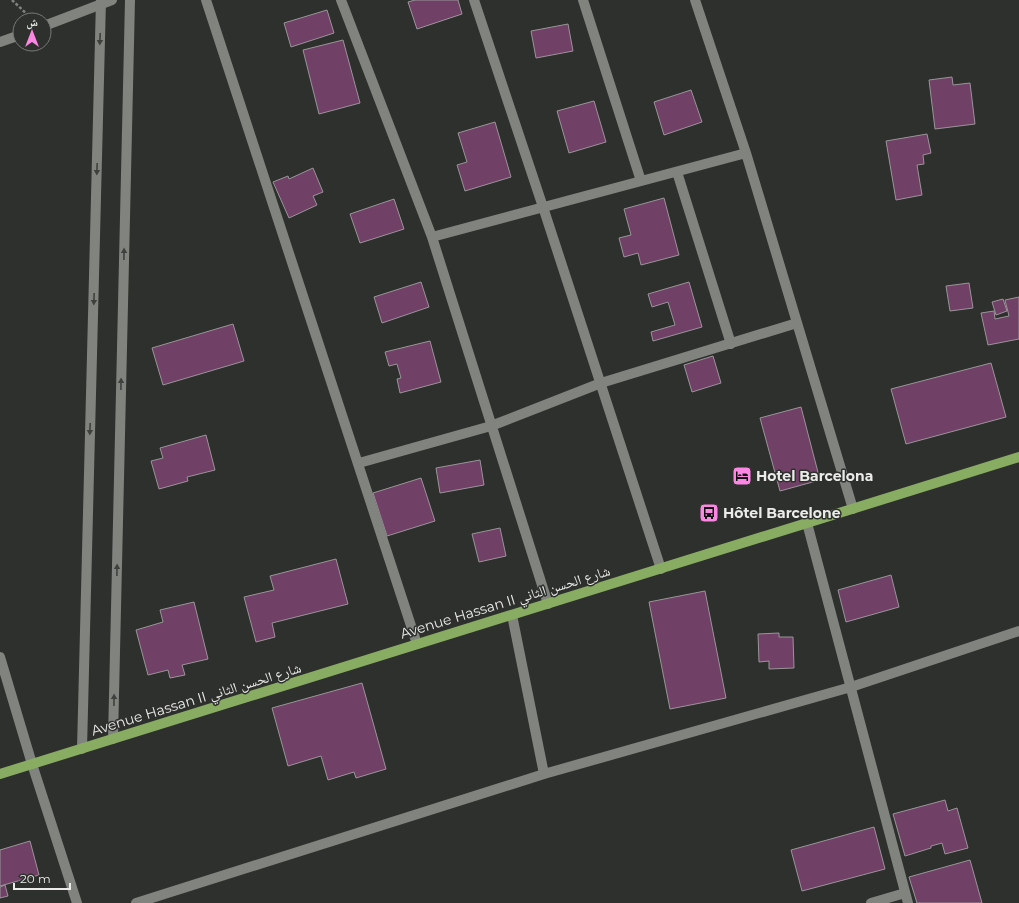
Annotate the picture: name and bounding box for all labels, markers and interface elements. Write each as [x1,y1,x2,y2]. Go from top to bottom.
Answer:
north arrow [12,12,52,52]
text: ش [26,15,38,30]
one-way arrow [97,33,104,45]
one-way arrow [94,163,100,176]
one-way arrow [121,247,127,260]
one-way arrow [90,293,97,305]
one-way arrow [118,377,124,390]
one-way arrow [87,423,93,436]
hotel icon: Hotel Barcelona [731,465,753,487]
place label: Hotel Barcelona [756,467,873,485]
bus stop icon: Hôtel Barcelone [698,502,720,524]
place label: Hôtel Barcelone [723,504,841,522]
street label: Avenue Hassan II شارع الحسن الثاني [398,561,613,645]
one-way arrow [114,563,120,576]
street label: Avenue Hassan II شارع الحسن الثاني [89,658,304,742]
one-way arrow [111,693,117,706]
scale bar [14,865,70,891]
text: 20 m [20,871,51,886]

